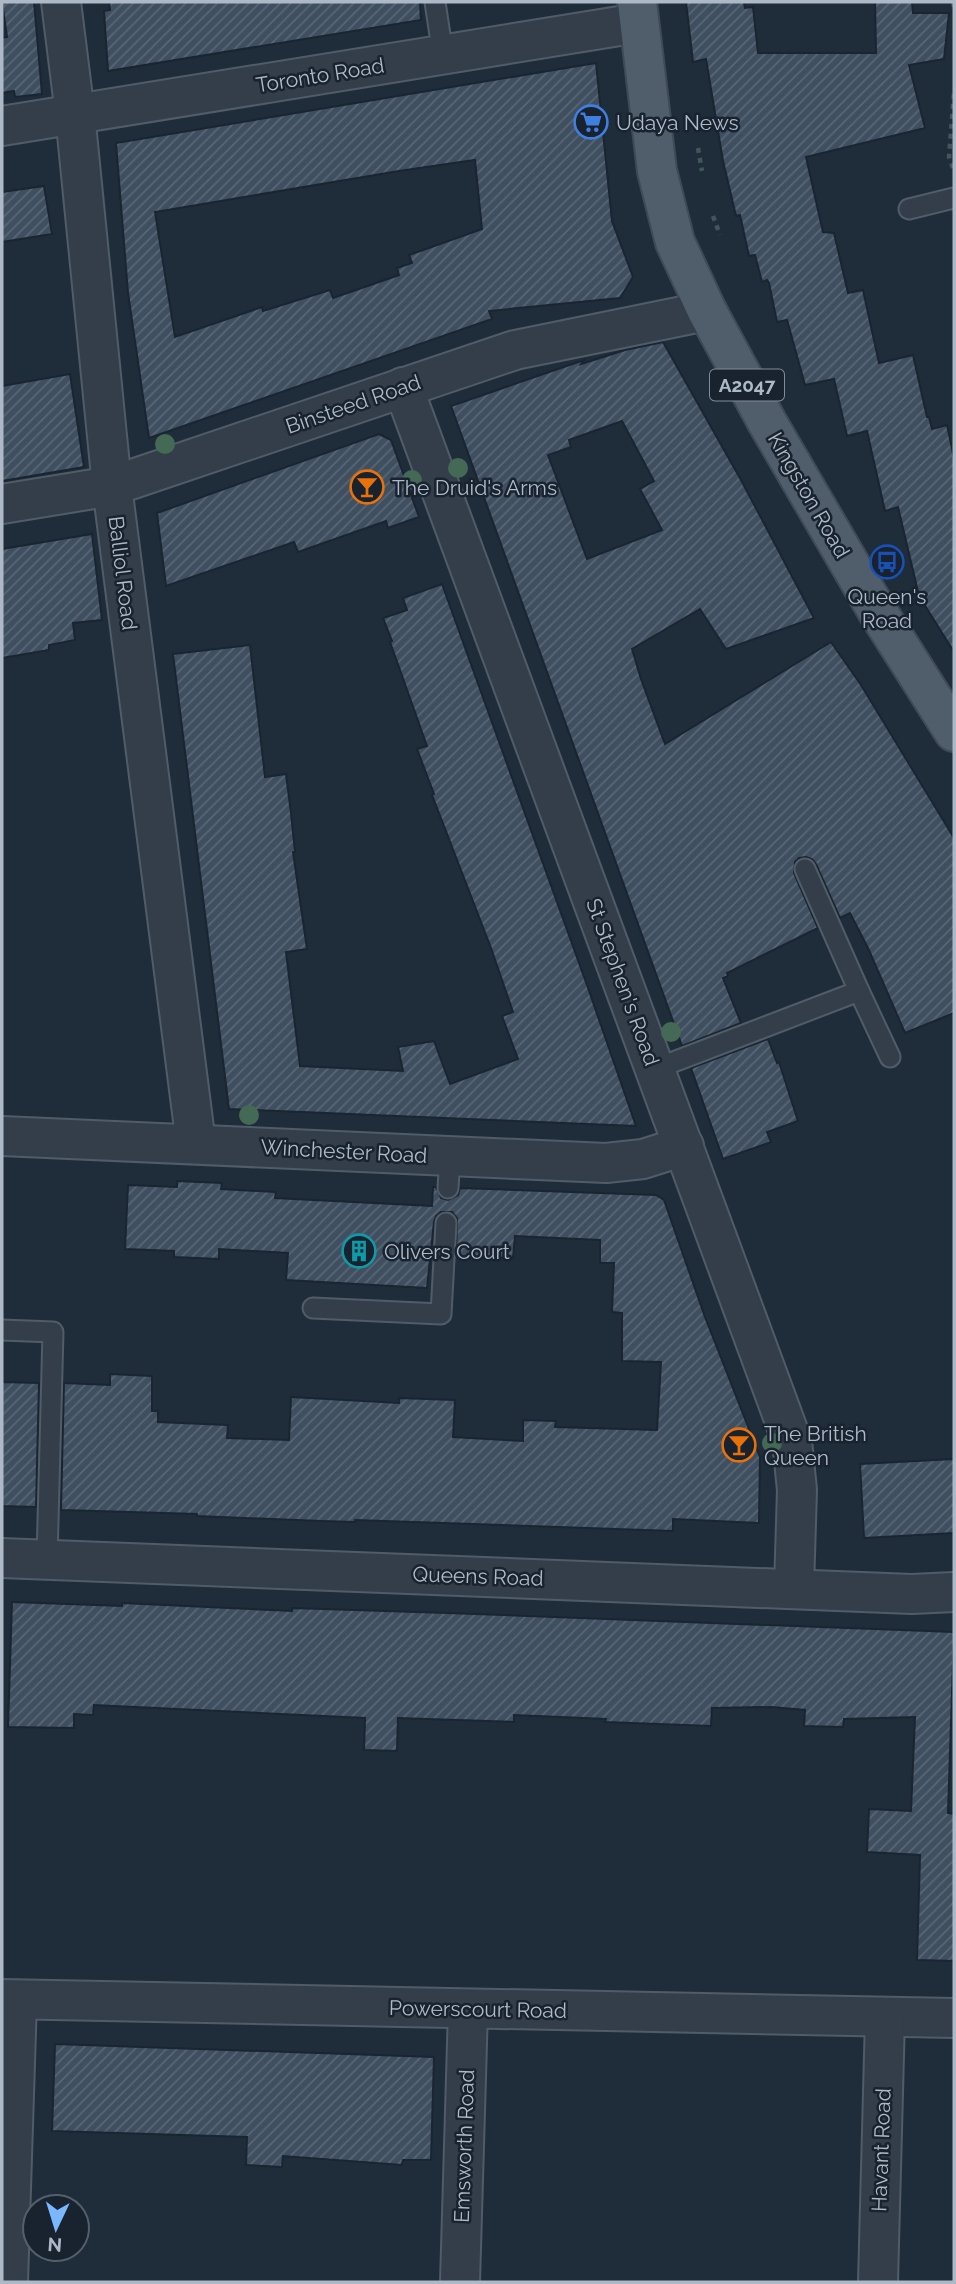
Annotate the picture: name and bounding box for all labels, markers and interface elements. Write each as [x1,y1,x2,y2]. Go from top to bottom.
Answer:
street label: Toronto Road [254,53,386,97]
supermarket icon: Udaya News [572,103,610,141]
place label: Udaya News [616,110,739,135]
street label: Binsteed Road [282,369,424,439]
road number: A2047 [710,370,784,400]
street label: Kingston Road [763,428,855,562]
bar icon: The Druid's Arms [348,468,386,506]
place label: The Druid's Arms [392,475,557,500]
street label: Balliol Road [104,515,142,631]
bus stop icon: Queen's Road [868,543,906,581]
place label: Queen's Road [848,584,927,633]
street label: St Stephen's Road [581,895,665,1069]
street label: Winchester Road [260,1134,428,1168]
building icon: Olivers Court [340,1232,378,1270]
place label: Olivers Court [384,1239,510,1264]
place label: The British Queen [764,1421,867,1470]
bar icon: The British Queen [720,1426,758,1464]
street label: Queens Road [412,1561,544,1591]
street label: Powerscourt Road [389,1995,567,2023]
street label: Emsworth Road [449,2069,479,2223]
street label: Havant Road [866,2088,896,2212]
north arrow [21,2193,91,2263]
text: N [47,2233,63,2256]

